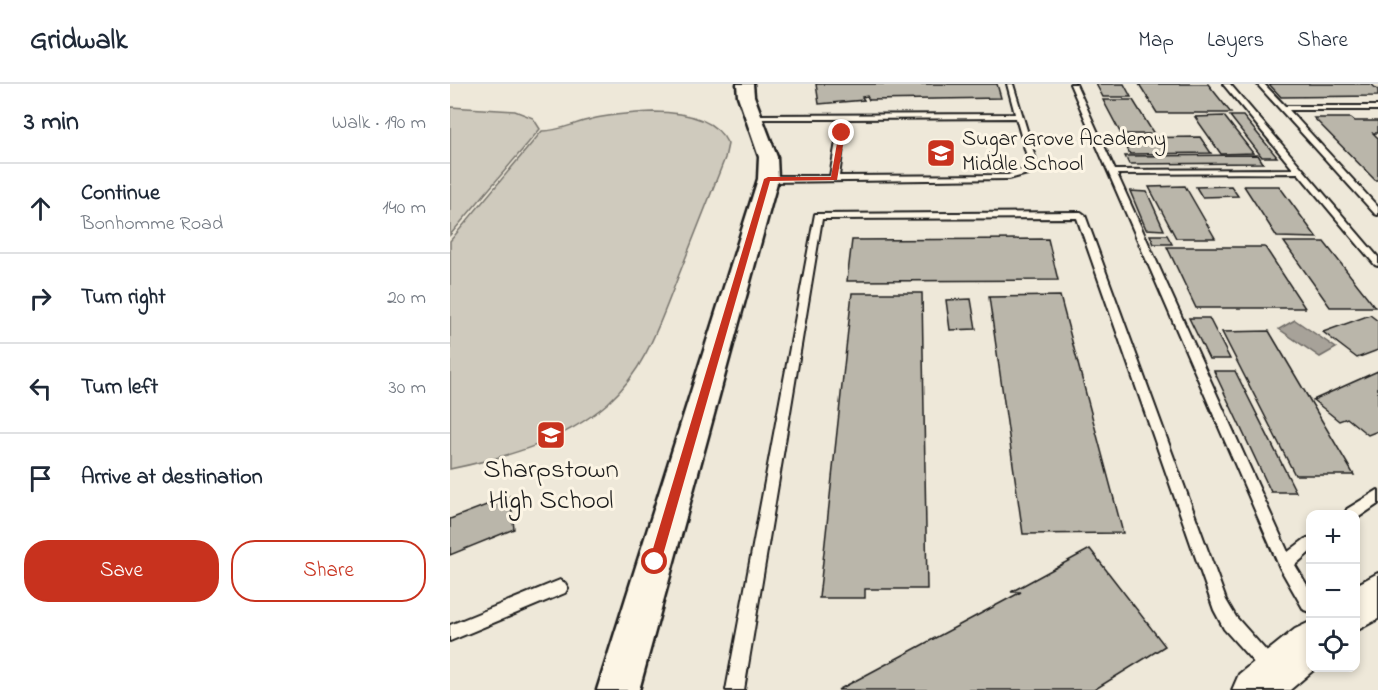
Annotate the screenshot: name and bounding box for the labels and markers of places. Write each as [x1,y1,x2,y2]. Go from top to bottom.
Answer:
place label: Sugar Grove Academy Middle School [962,124,1166,181]
school or university icon: Sugar Grove Academy Middle School [925,137,957,169]
school or university icon: Sharpstown High School [535,419,567,451]
place label: Sharpstown High School [483,451,619,521]

